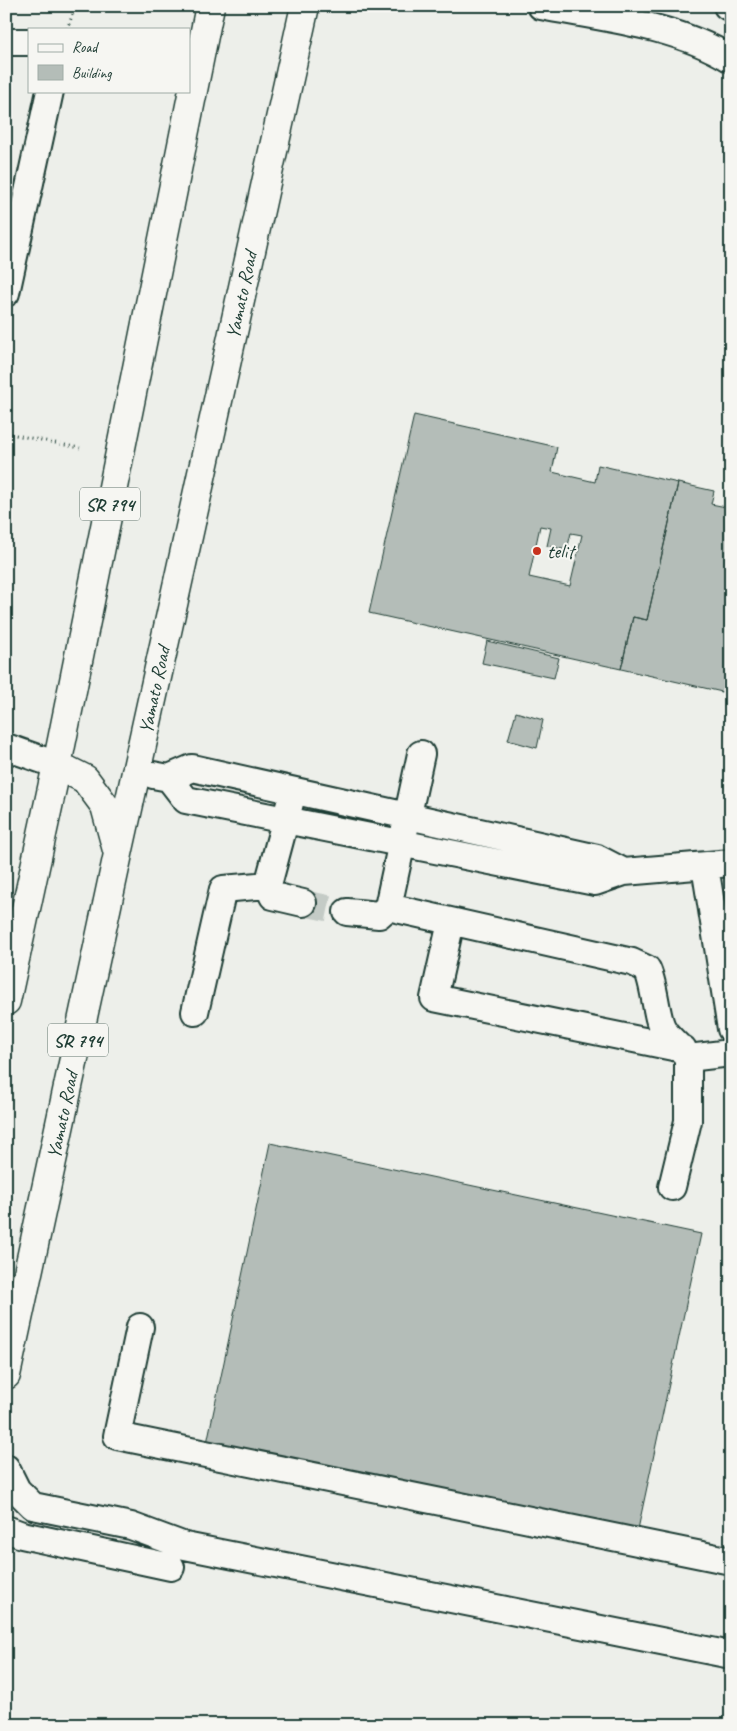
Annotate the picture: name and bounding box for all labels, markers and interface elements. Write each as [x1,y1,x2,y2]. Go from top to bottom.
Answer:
legend [28,28,190,92]
text: Road [72,38,99,57]
text: Building [72,64,112,83]
street label: Yamato Road [220,246,264,341]
road number: SR 794 [80,488,140,520]
place label: telit [547,539,577,564]
marker: telit [531,545,543,557]
street label: Yamato Road [133,641,177,736]
road number: SR 794 [48,1024,108,1056]
street label: Yamato Road [41,1066,85,1161]

